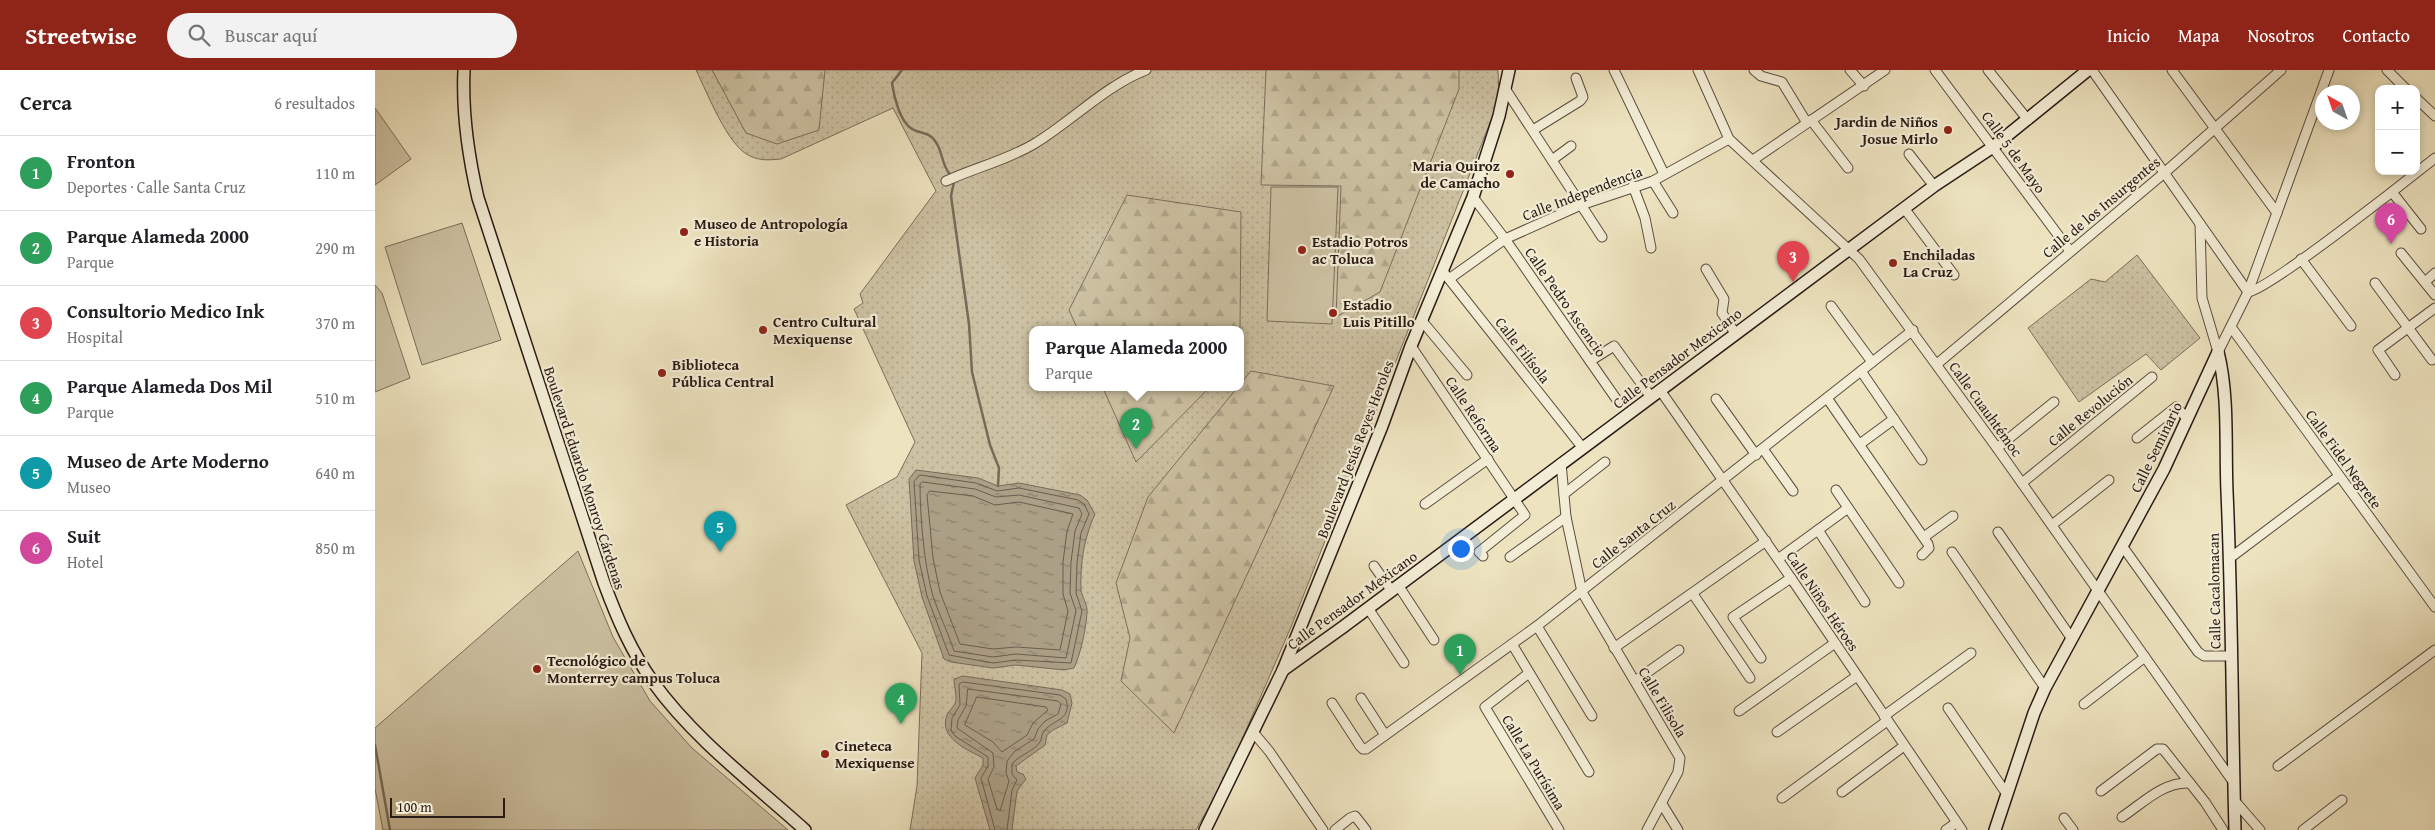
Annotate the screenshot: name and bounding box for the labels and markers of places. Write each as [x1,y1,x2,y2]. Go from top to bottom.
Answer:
place label: Jardin de Niños Josue Mirlo [1833,111,1938,149]
marker: Jardin de Niños Josue Mirlo [1942,124,1954,136]
place label: Maria Quiroz de Camacho [1412,155,1500,193]
marker: Maria Quiroz de Camacho [1504,168,1516,180]
pin: 6 [2375,203,2407,244]
place label: Museo de Antropología e Historia [694,213,848,251]
marker: Museo de Antropología e Historia [678,226,690,238]
place label: Estadio Potros ac Toluca [1312,231,1408,269]
pin: 3 [1777,241,1809,282]
marker: Estadio Potros ac Toluca [1296,244,1308,256]
place label: Enchiladas La Cruz [1903,244,1975,282]
marker: Enchiladas La Cruz [1887,257,1899,269]
place label: Estadio Luis Pitillo [1343,294,1415,332]
marker: Estadio Luis Pitillo [1327,307,1339,319]
place label: Centro Cultural Mexiquense [773,311,877,349]
marker: Centro Cultural Mexiquense [757,324,769,336]
place label: Biblioteca Pública Central [672,354,775,392]
marker: Biblioteca Pública Central [656,367,668,379]
pin: 2 [1120,408,1152,449]
pin: 5 [704,511,736,552]
pin: 1 [1444,634,1476,675]
place label: Tecnológico de Monterrey campus Toluca [547,650,720,688]
marker: Tecnológico de Monterrey campus Toluca [531,663,543,675]
pin: 4 [885,683,917,724]
place label: Cineteca Mexiquense [835,735,915,773]
marker: Cineteca Mexiquense [819,748,831,760]

